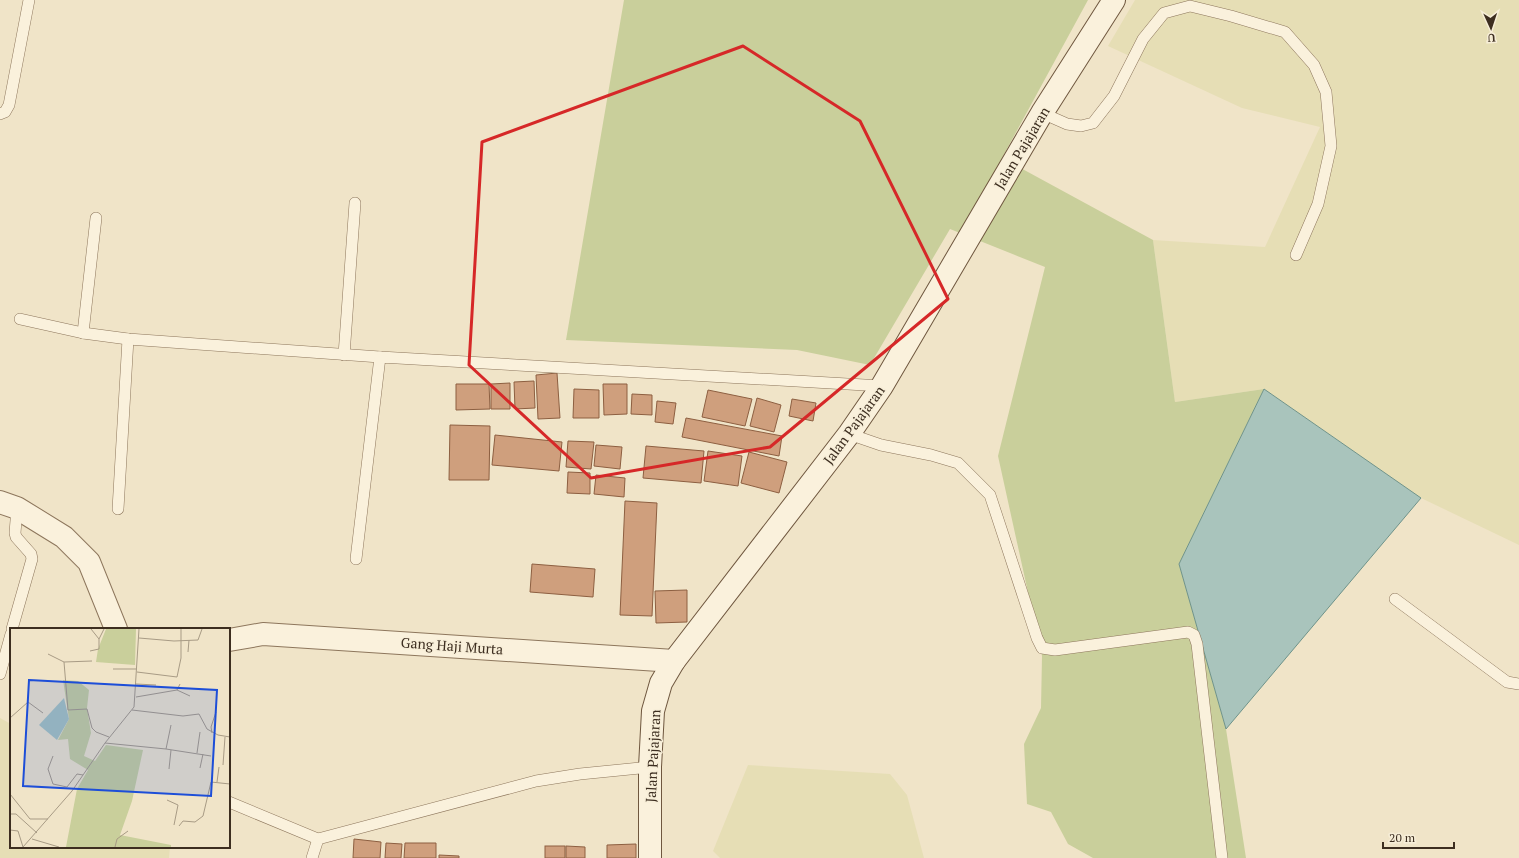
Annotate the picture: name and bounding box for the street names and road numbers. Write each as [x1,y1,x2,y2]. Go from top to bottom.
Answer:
street label: Jalan Pajajaran [989,102,1054,193]
street label: Jalan Pajajaran [819,381,889,468]
street label: Gang Haji Murta [400,632,504,659]
street label: Jalan Pajajaran [641,708,664,803]

